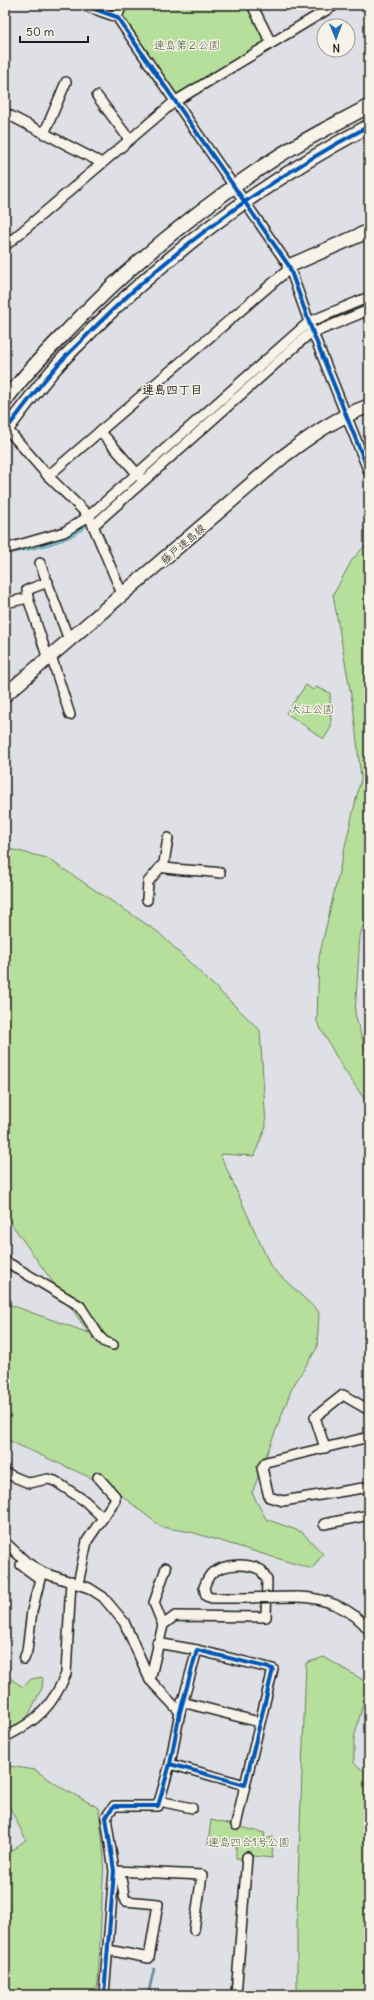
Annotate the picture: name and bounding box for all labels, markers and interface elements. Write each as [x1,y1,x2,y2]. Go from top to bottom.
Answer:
scale bar [20,18,88,44]
north arrow [316,18,356,58]
text: 50 m [26,24,55,39]
park label: 連島第２公園 [154,38,220,52]
text: N [332,41,340,55]
district label: 連島四丁目 [142,382,202,397]
street label: 藤戸連島線 [158,521,208,567]
park label: 大江公園 [290,702,334,716]
park label: 連島四合1号公園 [208,1835,290,1849]

